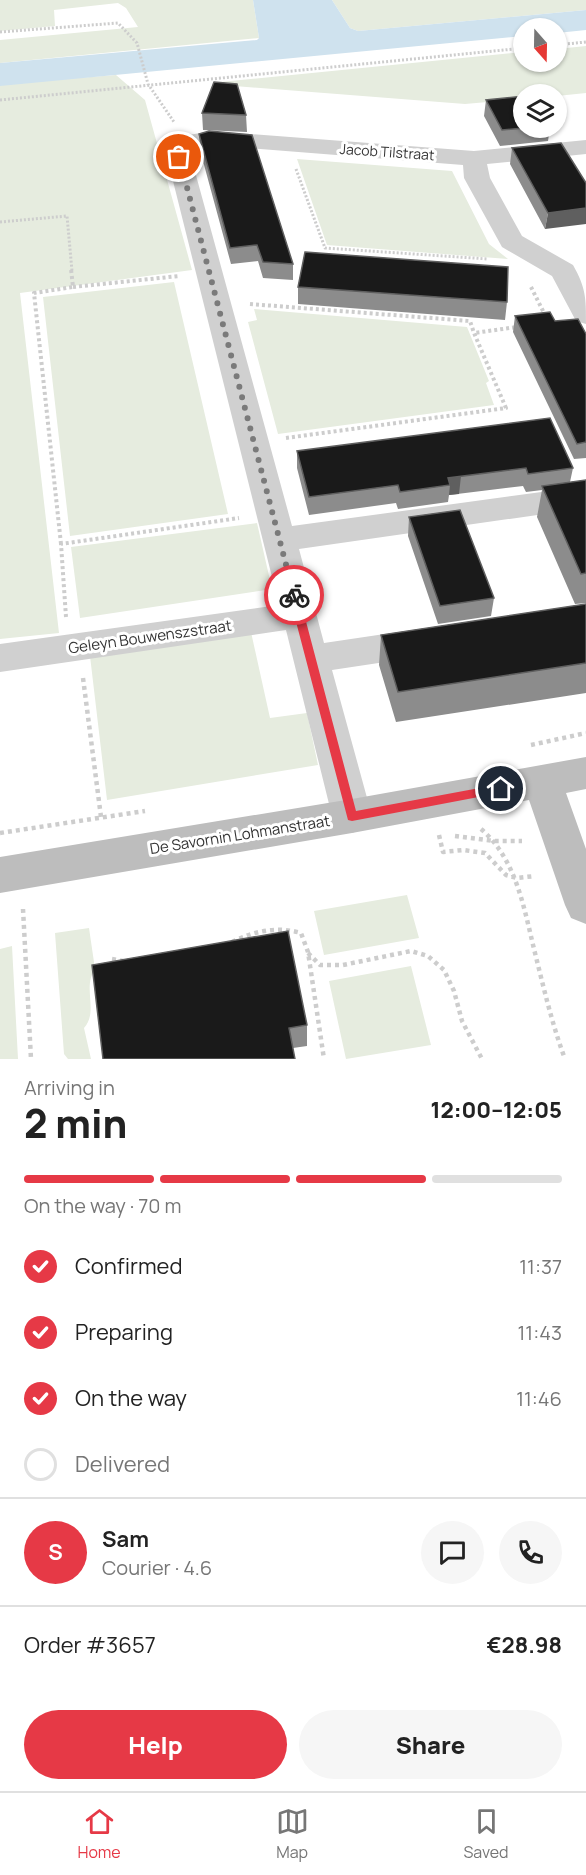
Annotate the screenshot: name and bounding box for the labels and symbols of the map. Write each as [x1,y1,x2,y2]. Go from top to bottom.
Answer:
north arrow [513,18,567,72]
pin [153,131,204,182]
street label: Jacob Tilstraat [339,139,435,164]
courier [264,565,324,625]
street label: Geleyn Bouwenszstraat [67,615,233,658]
pin [475,763,526,814]
street label: De Savornin Lohmanstraat [148,810,331,859]

